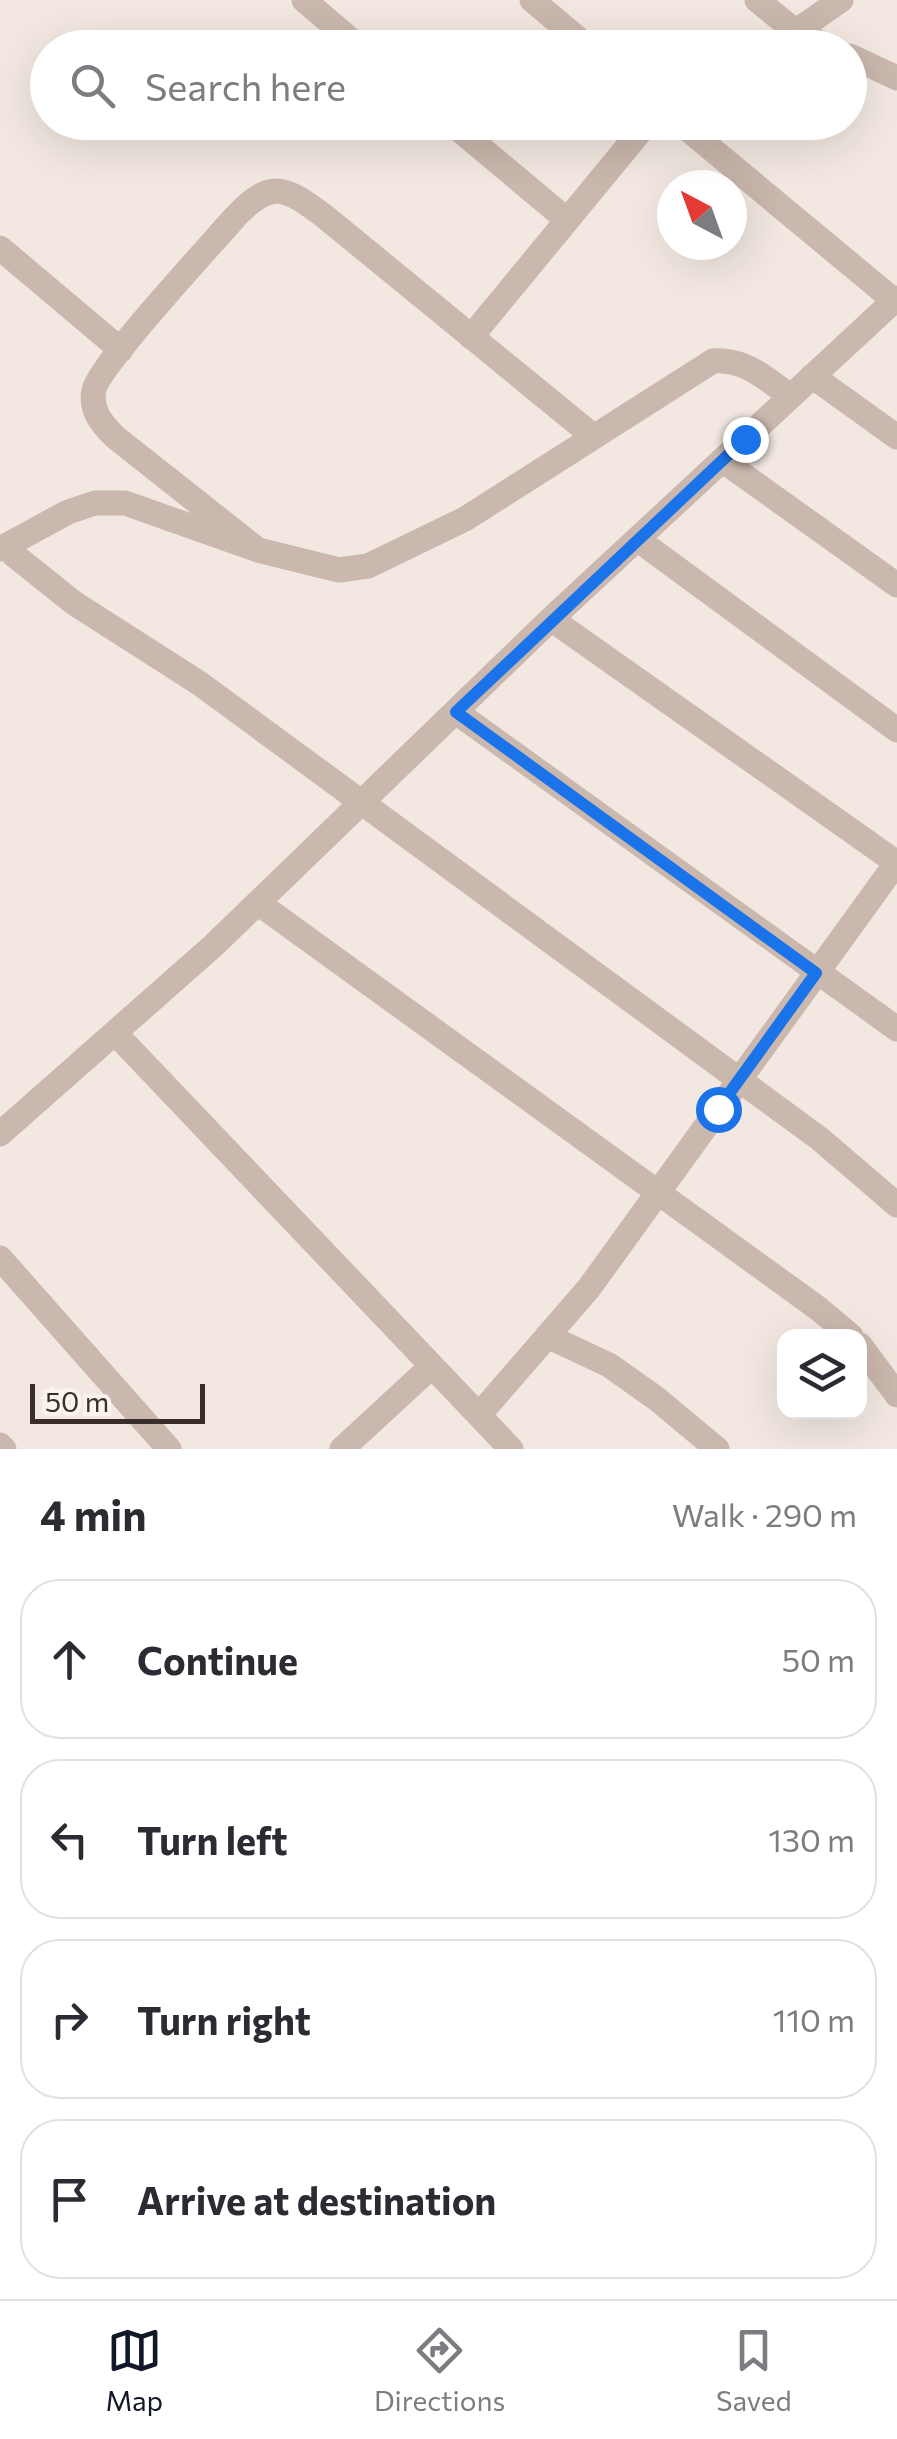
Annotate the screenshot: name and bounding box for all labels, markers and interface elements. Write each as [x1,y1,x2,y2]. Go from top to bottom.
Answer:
search box [30,30,867,140]
icon: search [65,58,120,113]
text: Search here [145,62,346,109]
north arrow [657,170,747,260]
route end [723,417,769,463]
route start [696,1087,742,1133]
map controls [777,1329,867,1419]
button: layers [777,1329,867,1419]
scale bar [30,1379,205,1424]
text: 50 m [45,1384,109,1418]
text: 4 min [40,1488,146,1540]
text: Walk · 290 m [672,1494,857,1534]
icon: ahead [42,1632,97,1687]
text: Continue [137,1636,298,1683]
text: 50 m [782,1639,855,1679]
icon: left [42,1812,97,1867]
text: Turn left [137,1816,288,1863]
text: 130 m [768,1819,855,1859]
icon: right [42,1992,97,2047]
text: Turn right [137,1996,311,2043]
text: 110 m [773,1999,855,2039]
icon: arrive [42,2172,97,2227]
text: Arrive at destination [137,2176,496,2223]
tab: Map [105,2323,163,2417]
tab: Directions [374,2323,505,2417]
tab: Saved [716,2323,792,2417]

